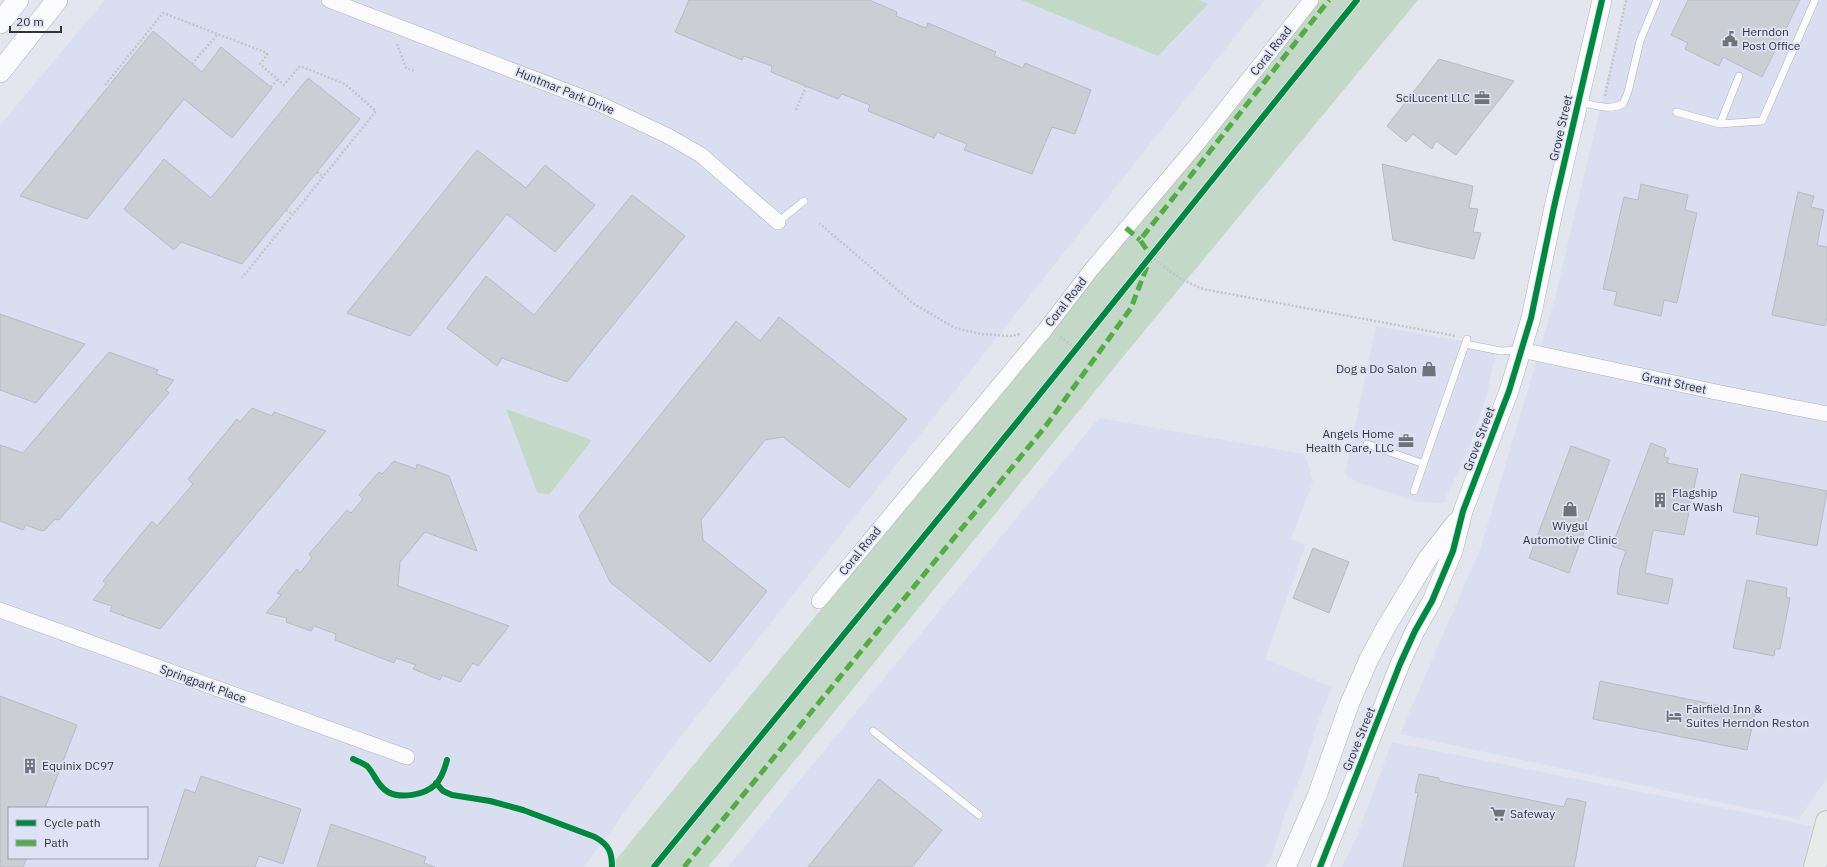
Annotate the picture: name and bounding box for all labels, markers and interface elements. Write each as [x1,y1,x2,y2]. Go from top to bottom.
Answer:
scale bar [10,8,61,34]
text: 20 m [16,14,44,29]
street label: Coral Road [1247,23,1295,78]
place label: Herndon Post Office [1742,24,1801,53]
public building icon: Herndon Post Office [1721,30,1739,48]
street label: Huntmar Park Drive [514,64,617,117]
office icon: SciLucent LLC [1473,89,1491,107]
place label: SciLucent LLC [1396,90,1471,105]
street label: Grove Street [1546,93,1575,162]
street label: Coral Road [1042,274,1090,329]
shop icon: Dog a Do Salon [1420,360,1438,378]
place label: Dog a Do Salon [1336,361,1417,376]
street label: Grant Street [1640,368,1708,397]
street label: Grove Street [1459,405,1498,473]
place label: Angels Home Health Care, LLC [1306,426,1395,455]
office icon: Angels Home Health Care, LLC [1397,432,1415,450]
place label: Flagship Car Wash [1672,485,1723,514]
building icon: Flagship Car Wash [1651,491,1669,509]
shop icon: Wiygul Automotive Clinic [1561,500,1579,518]
place label: Wiygul Automotive Clinic [1523,518,1617,547]
street label: Coral Road [835,523,884,578]
street label: Springpark Place [158,661,249,706]
place label: Fairfield Inn & Suites Herndon Reston [1686,701,1809,730]
street label: Grove Street [1339,705,1378,773]
hotel icon: Fairfield Inn & Suites Herndon Reston [1665,707,1683,725]
building icon: Equinix DC97 [21,757,39,775]
place label: Equinix DC97 [42,758,114,773]
supermarket icon: Safeway [1489,805,1507,823]
place label: Safeway [1510,806,1555,821]
legend [8,807,148,859]
text: Cycle path [44,815,101,830]
text: Path [44,835,69,850]

